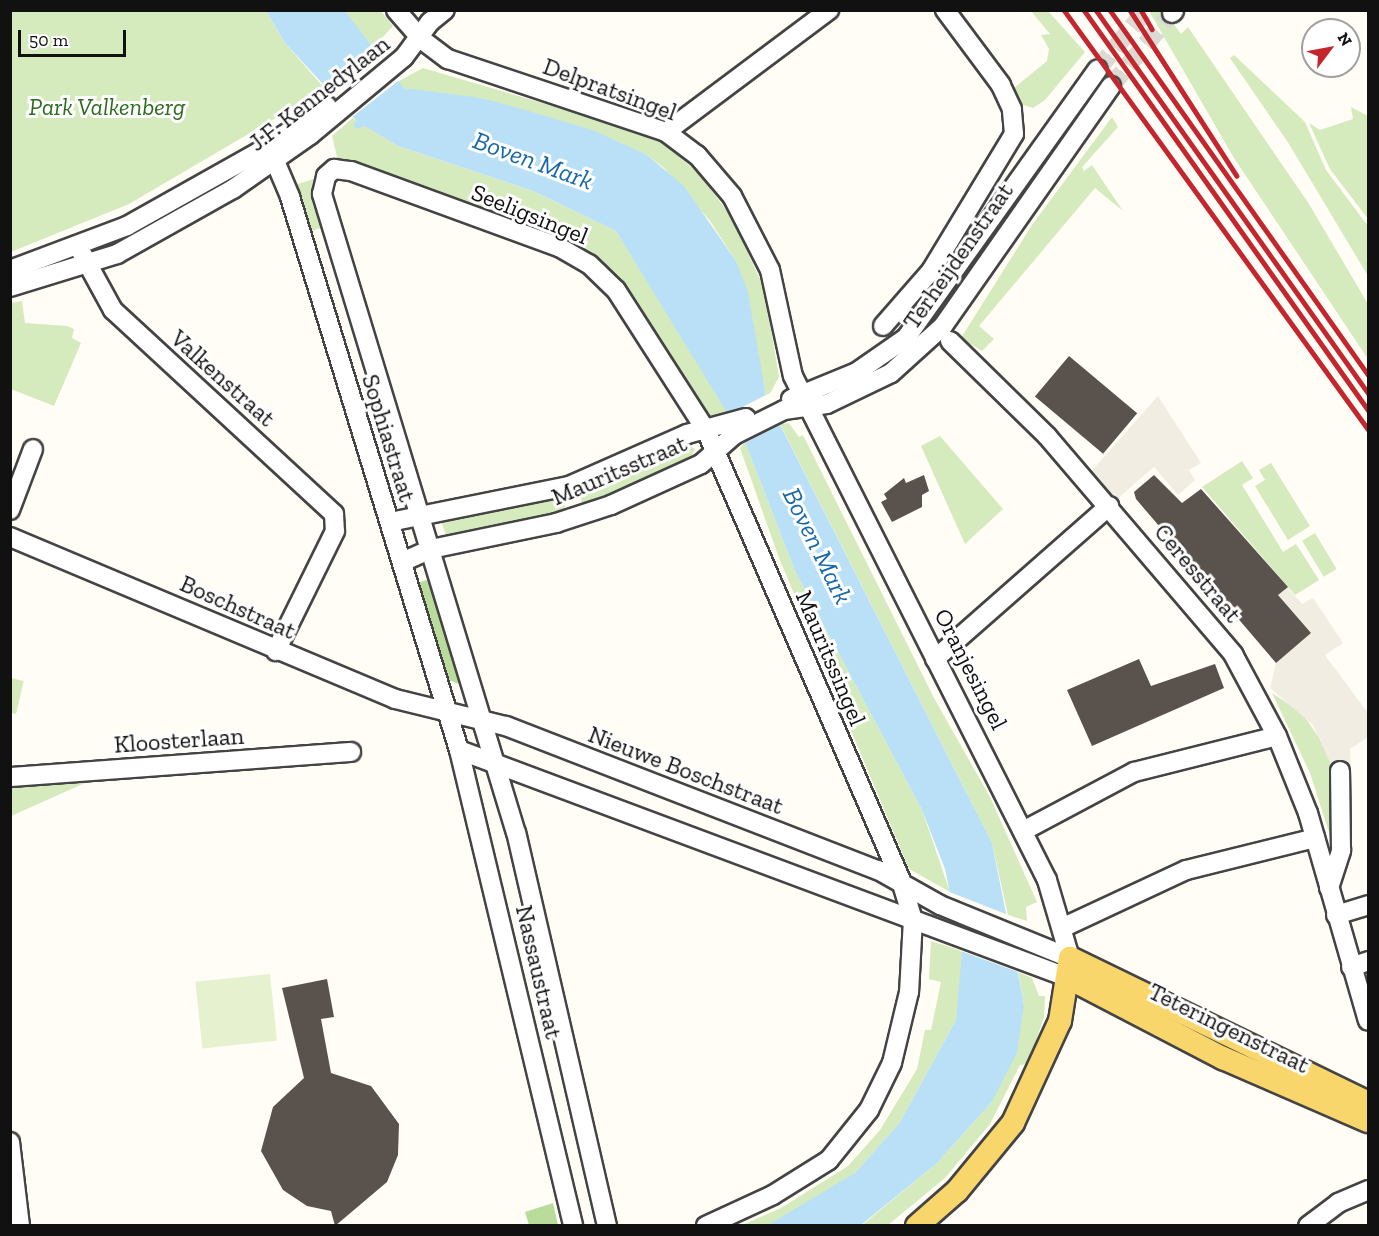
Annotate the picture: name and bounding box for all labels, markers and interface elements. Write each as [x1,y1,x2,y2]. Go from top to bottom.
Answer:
scale bar [21,18,129,56]
north arrow [1301,18,1361,78]
text: 50 m [29,29,68,51]
street label: J.F. Kennedylaan [243,29,395,157]
text: N [1334,29,1356,49]
street label: Delpratsingel [539,51,681,127]
park label: Park Valkenberg [28,93,186,121]
water label: Boven Mark [469,125,597,197]
street label: Terheijdenstraat [897,177,1019,335]
street label: Seeligsingel [467,178,593,250]
street label: Valkenstraat [165,324,281,432]
street label: Sophiastraat [356,371,422,505]
street label: Mauritsstraat [547,429,691,511]
water label: Boven Mark [775,483,859,609]
street label: Ceresstraat [1148,518,1248,628]
street label: Boschstraat [176,569,300,645]
street label: Mauritssingel [790,586,872,730]
street label: Oranjesingel [928,604,1014,734]
street label: Nieuwe Boschstraat [584,720,788,820]
street label: Kloosterlaan [113,721,245,759]
street label: Nassaustraat [510,902,568,1042]
street label: Teteringenstraat [1144,977,1314,1079]

